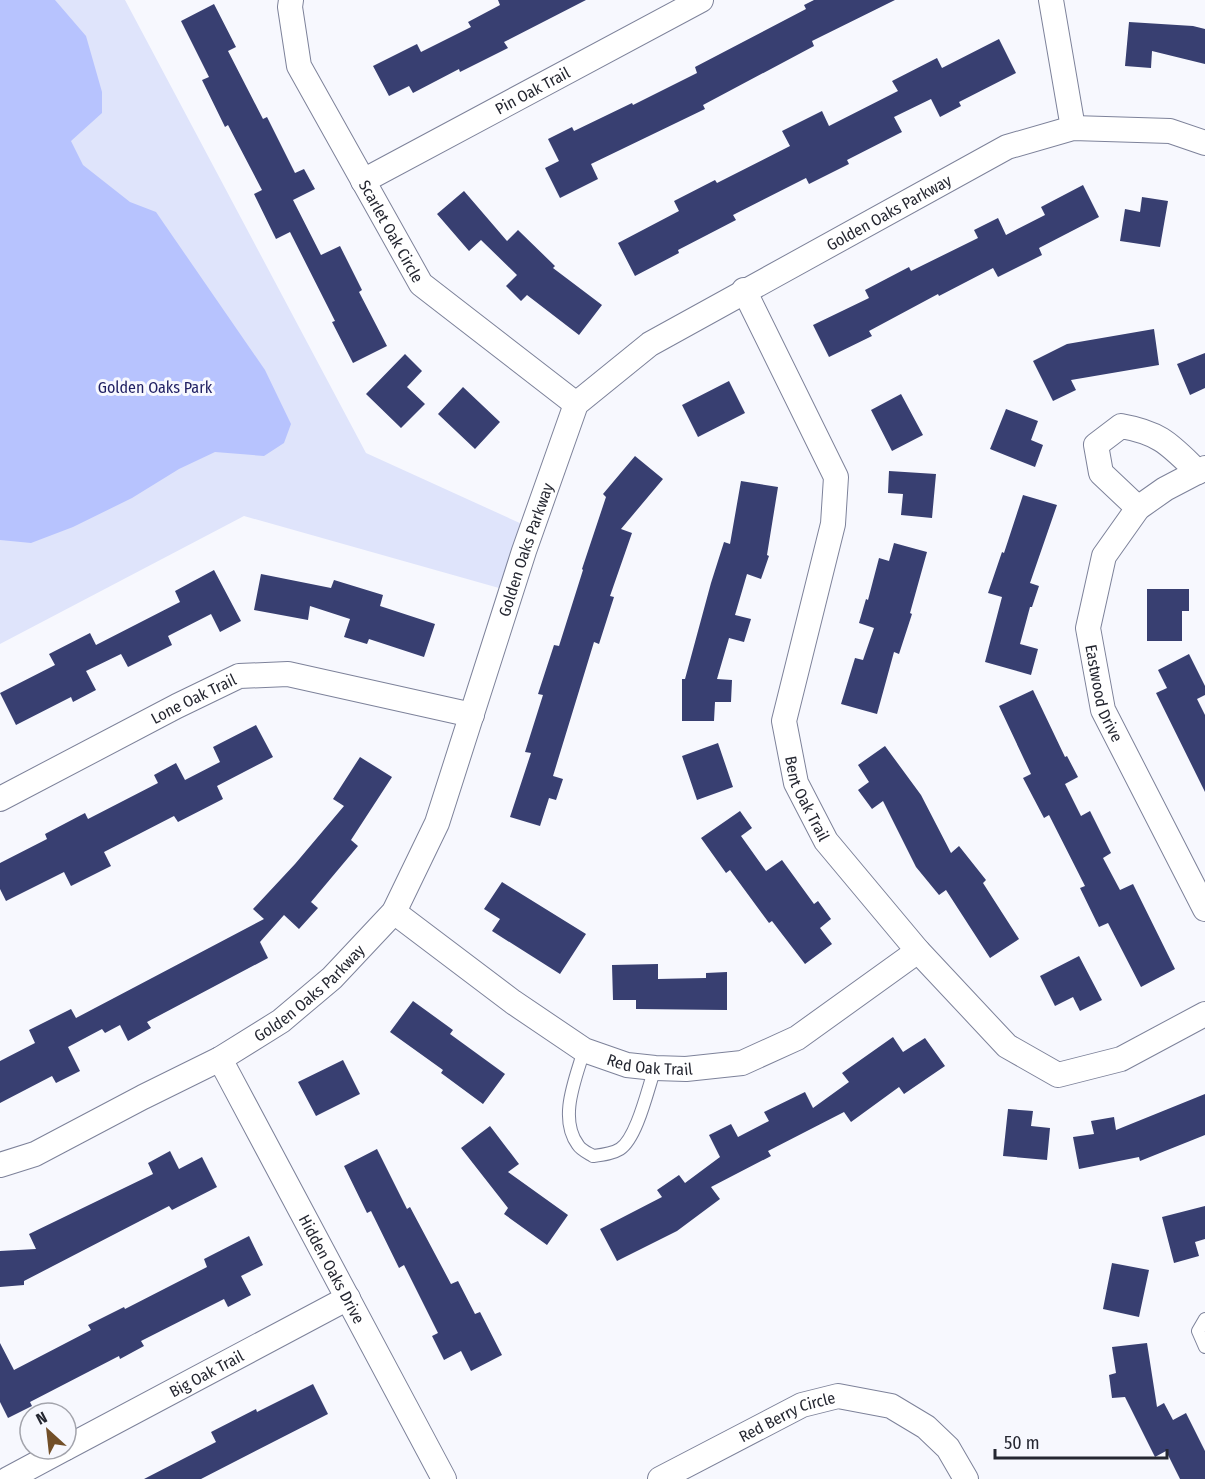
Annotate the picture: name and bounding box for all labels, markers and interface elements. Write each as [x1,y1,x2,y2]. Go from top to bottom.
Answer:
street label: Pin Oak Trail [492,63,573,118]
street label: Golden Oaks Parkway [823,170,955,254]
street label: Scarlet Oak Circle [355,177,428,286]
park label: Golden Oaks Park [98,378,213,397]
street label: Golden Oaks Parkway [494,480,557,619]
street label: Eastwood Drive [1082,643,1127,745]
street label: Lone Oak Trail [148,669,239,728]
street label: Bent Oak Trail [781,754,834,844]
street label: Golden Oaks Parkway [250,940,369,1045]
street label: Red Oak Trail [605,1049,693,1079]
street label: Hidden Oaks Drive [295,1211,369,1327]
street label: Big Oak Trail [166,1346,247,1401]
street label: Red Berry Circle [736,1388,837,1446]
north arrow [18,1401,78,1461]
text: N [33,1407,50,1429]
scale bar [995,1422,1168,1460]
text: 50 m [1004,1432,1040,1454]

